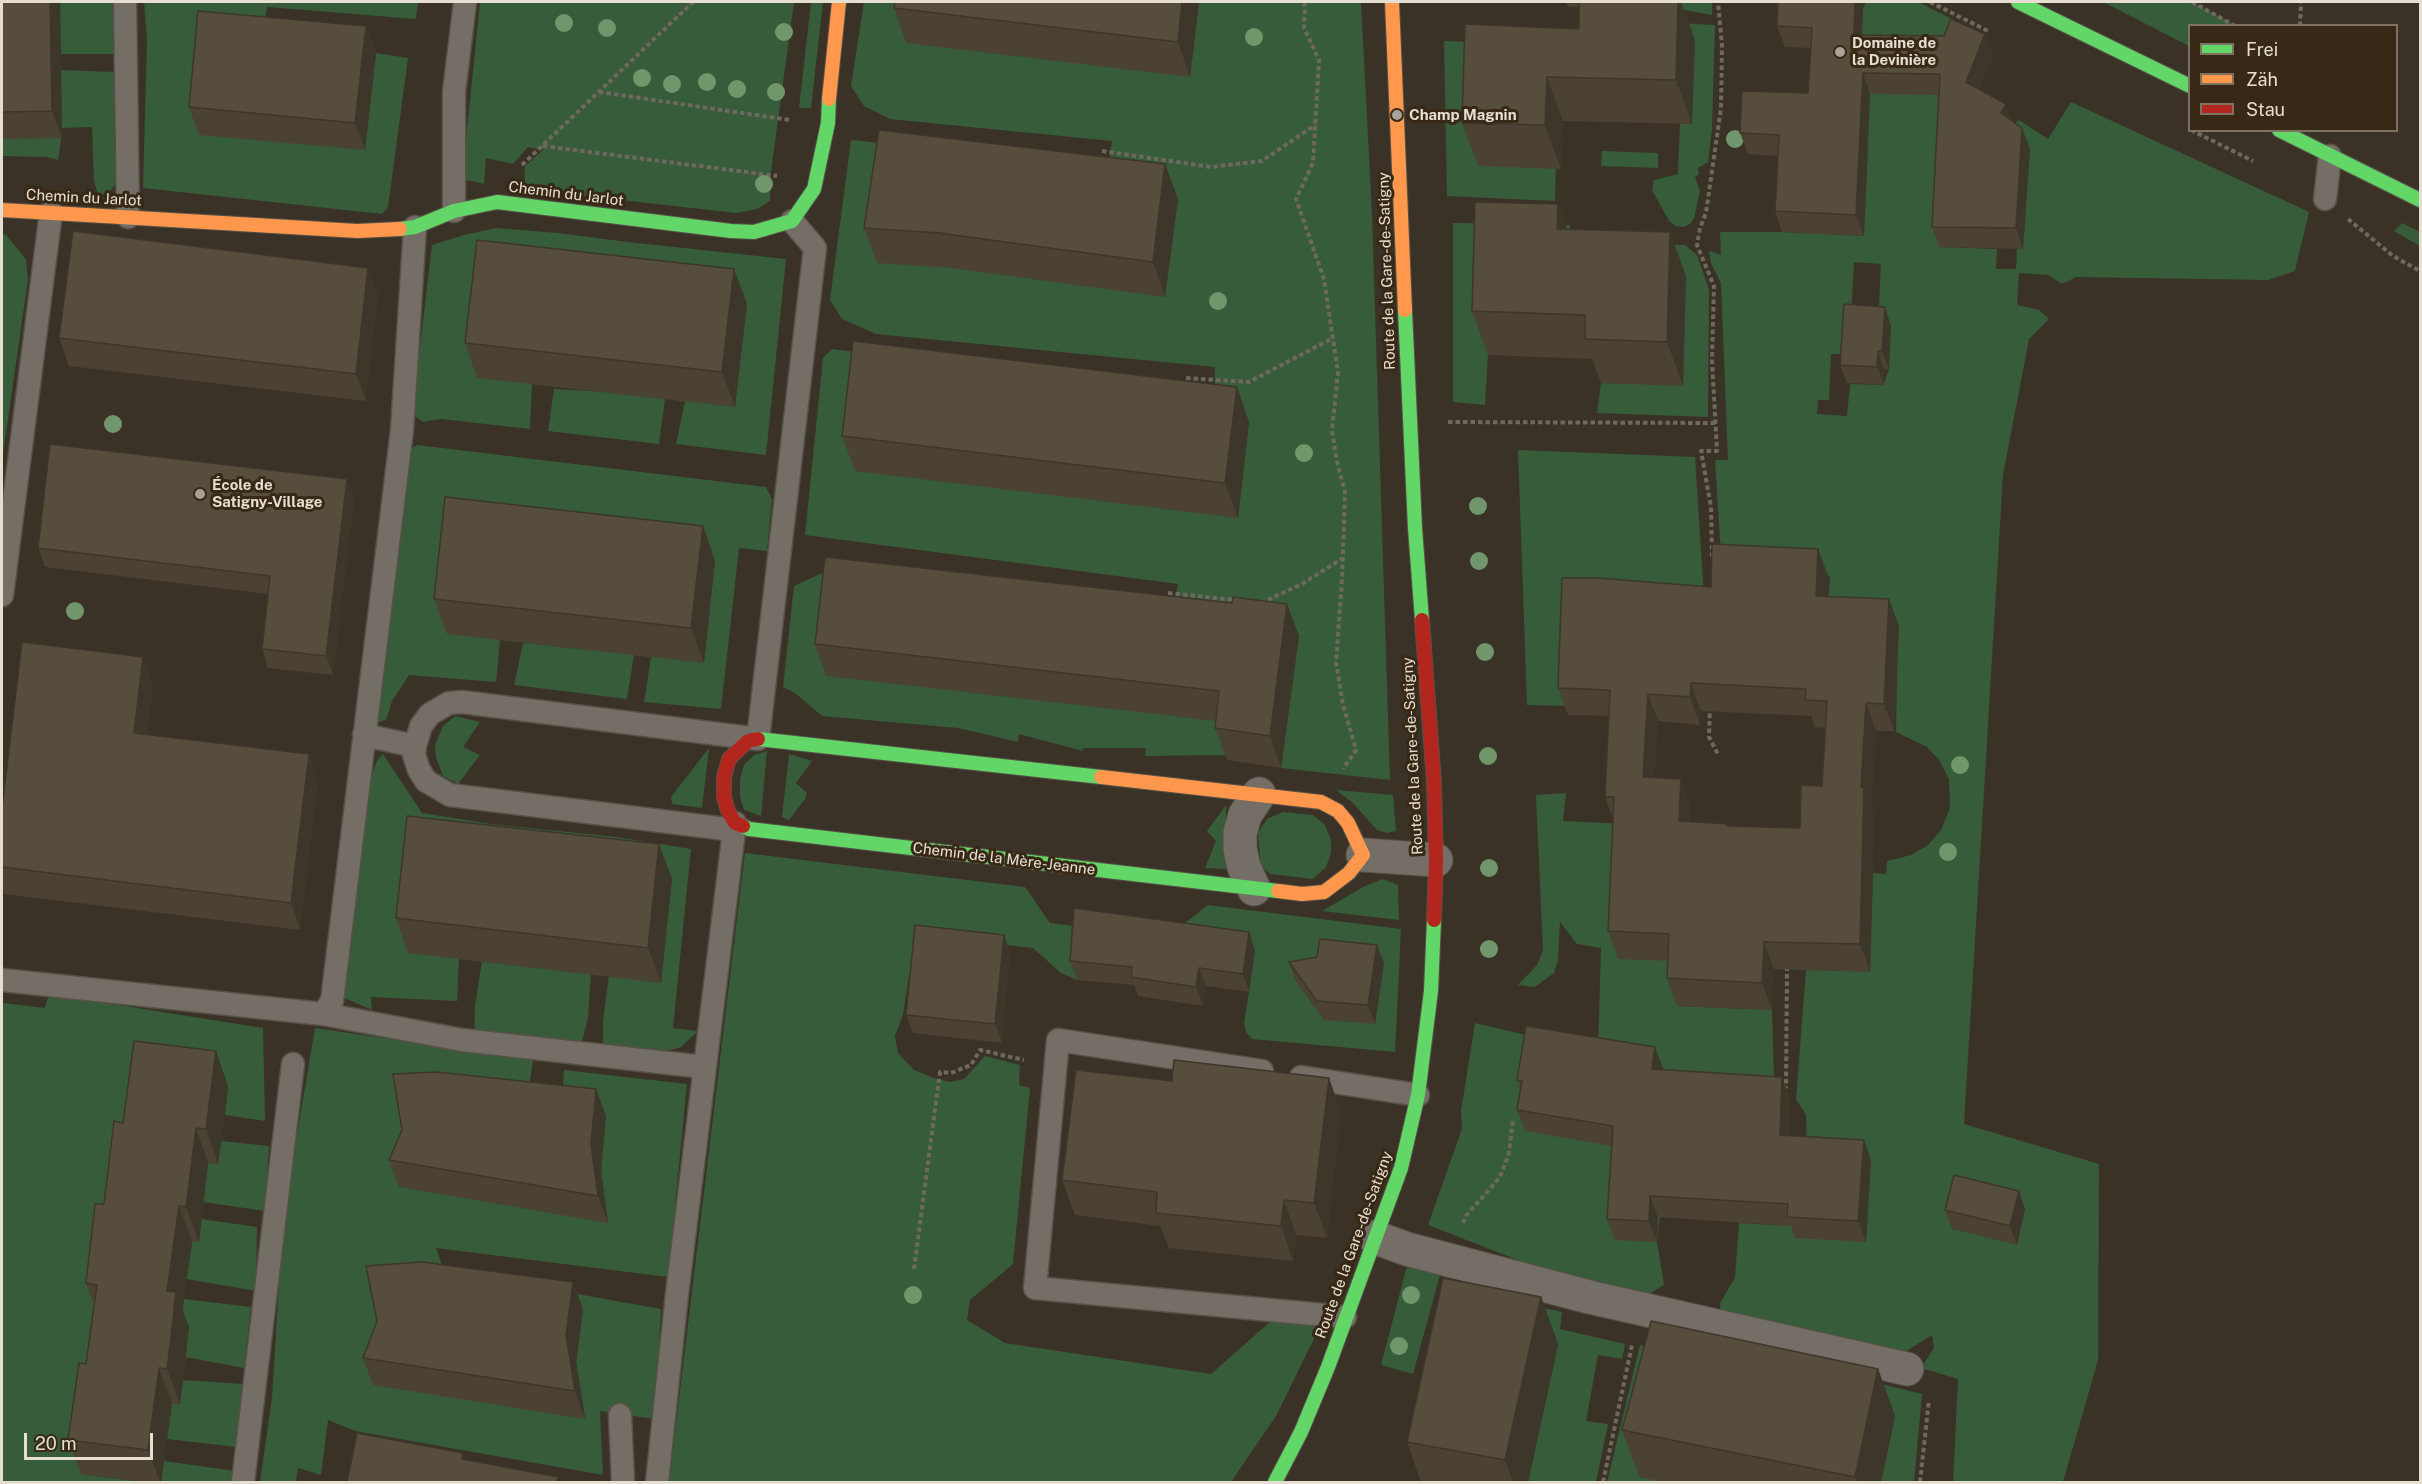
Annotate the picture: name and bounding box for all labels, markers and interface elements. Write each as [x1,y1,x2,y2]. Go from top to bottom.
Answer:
legend [2188,24,2398,132]
place label: Domaine de la Devinière [1852,34,1936,69]
text: Frei [2246,39,2278,60]
marker: Domaine de la Devinière [1833,45,1847,59]
text: Zäh [2246,69,2278,90]
text: Stau [2246,99,2285,120]
place label: Champ Magnin [1409,106,1517,124]
marker: Champ Magnin [1390,108,1404,122]
street label: Route de la Gare-de-Satigny [1375,172,1399,370]
street label: Chemin du Jarlot [507,178,625,210]
street label: Chemin du Jarlot [26,186,142,210]
place label: École de Satigny-Village [212,476,323,511]
marker: École de Satigny-Village [193,487,207,501]
street label: Route de la Gare-de-Satigny [1399,657,1427,855]
street label: Chemin de la Mère-Jeanne [912,839,1096,879]
street label: Route de la Gare-de-Satigny [1312,1149,1396,1341]
scale bar [27,1421,156,1459]
text: 20 m [35,1433,77,1454]

